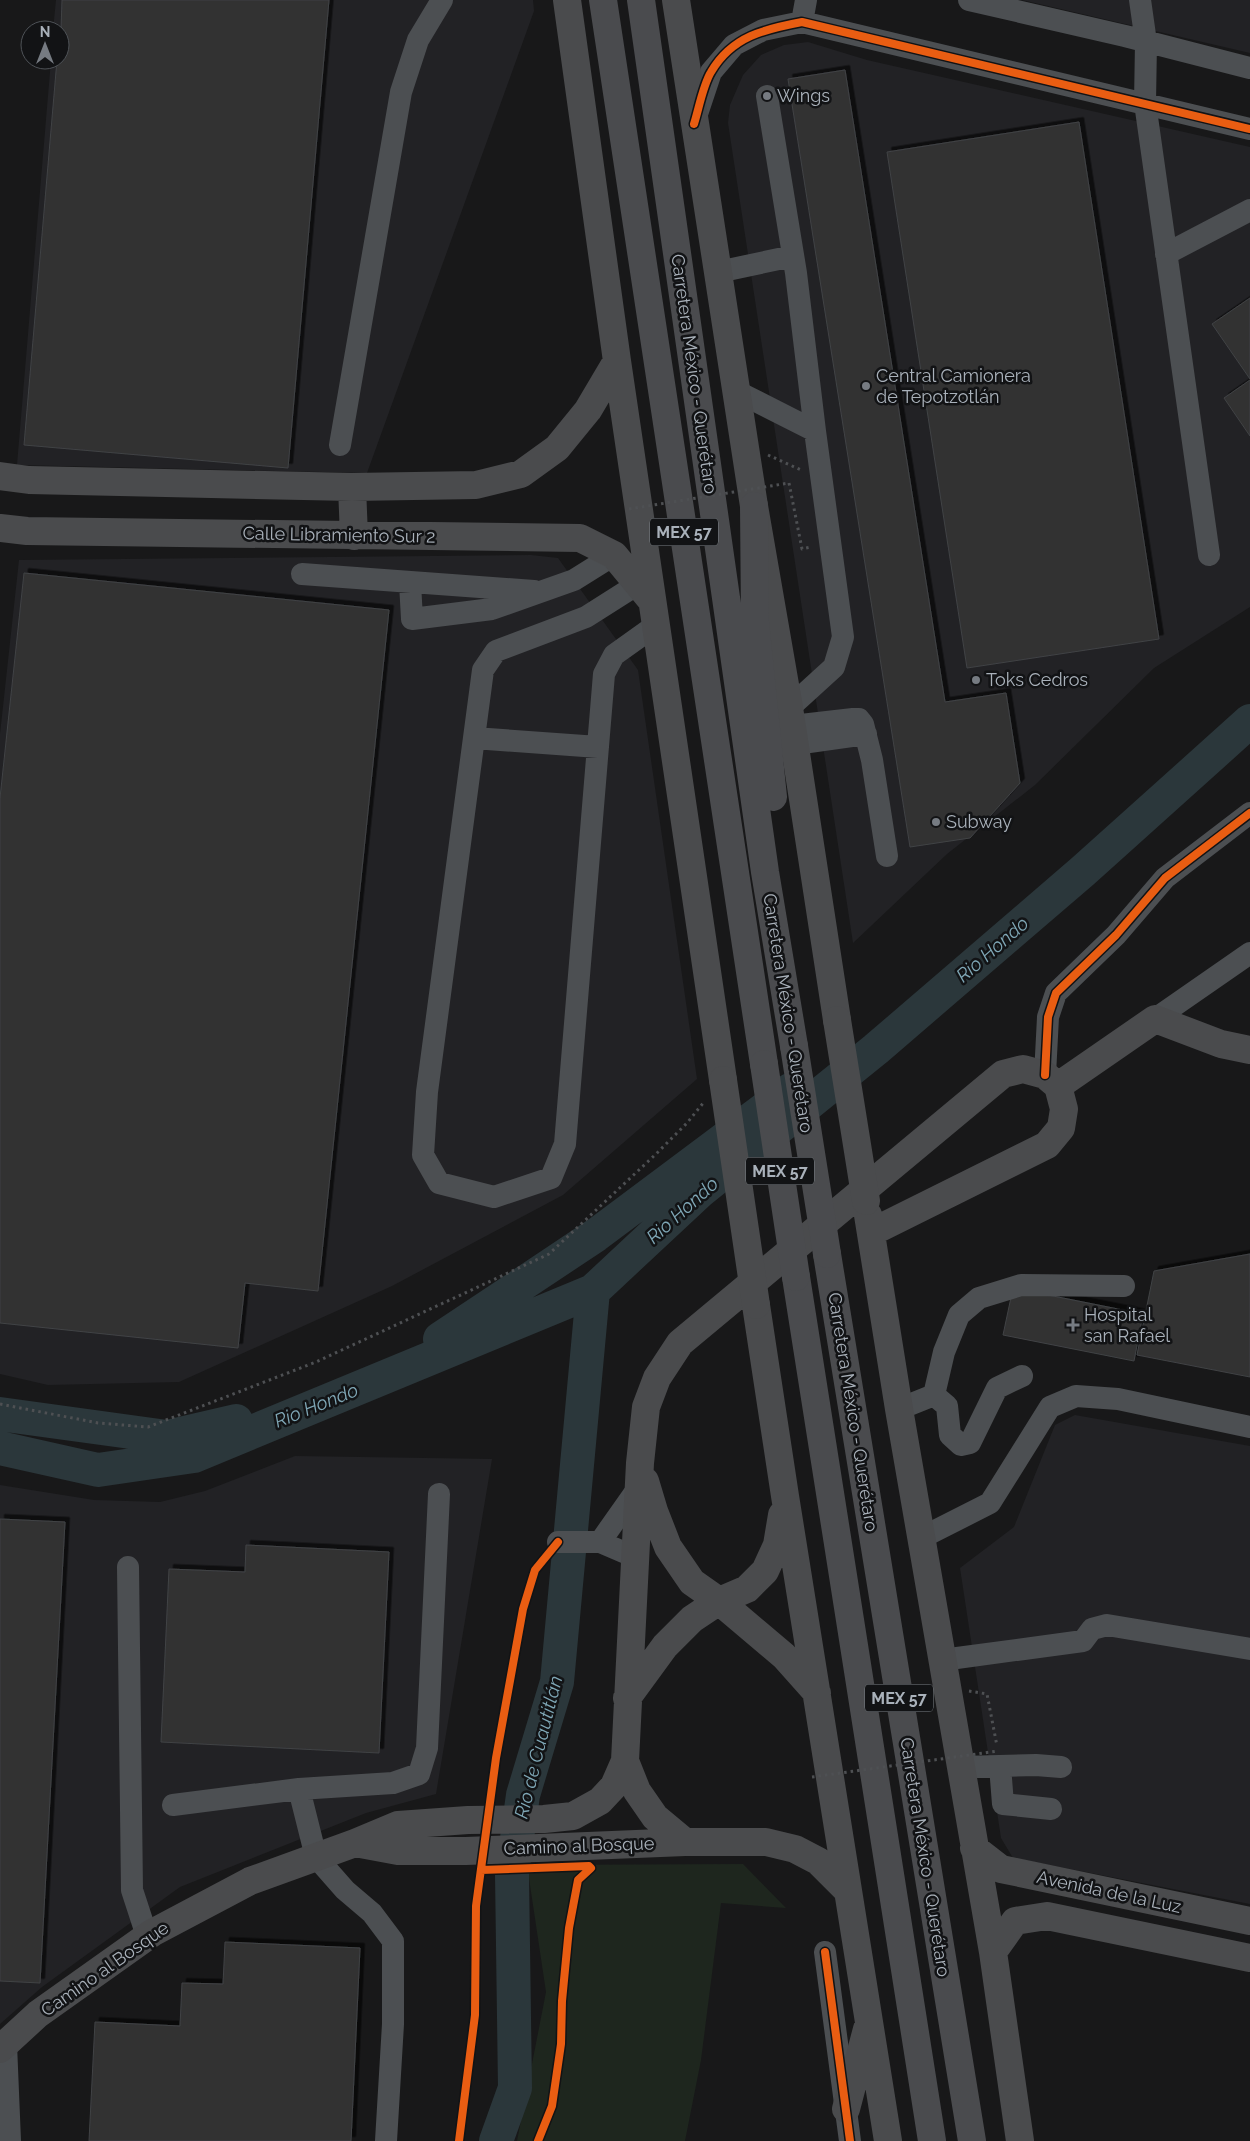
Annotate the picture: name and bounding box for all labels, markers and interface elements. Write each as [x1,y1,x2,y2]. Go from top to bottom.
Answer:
north arrow [20,20,70,70]
text: N [40,24,50,40]
place label: Wings [777,85,830,106]
marker: Wings [761,90,773,102]
street label: Carretera México - Querétaro [667,253,722,496]
place label: Central Camionera de Tepotzotlán [876,365,1031,407]
marker: Central Camionera de Tepotzotlán [860,380,872,392]
road number: MEX 57 [650,518,718,546]
street label: Calle Libramiento Sur 2 [242,522,436,547]
place label: Toks Cedros [986,669,1088,690]
marker: Toks Cedros [970,674,982,686]
place label: Subway [946,811,1012,832]
marker: Subway [930,816,942,828]
street label: Carretera México - Querétaro [759,892,818,1134]
water label: Rio Hondo [951,912,1033,986]
road number: MEX 57 [746,1158,814,1184]
water label: Rio Hondo [642,1172,722,1248]
street label: Carretera México - Querétaro [824,1291,883,1533]
place label: Hospital san Rafael [1084,1304,1170,1346]
marker: Hospital san Rafael [1066,1318,1080,1332]
water label: Rio Hondo [271,1378,361,1432]
water label: Rio de Cuautitlán [510,1673,566,1821]
road number: MEX 57 [865,1685,933,1712]
street label: Carretera México - Querétaro [896,1736,955,1978]
street label: Camino al Bosque [503,1832,655,1859]
street label: Avenida de la Luz [1035,1866,1183,1917]
street label: Camino al Bosque [37,1916,173,2020]

